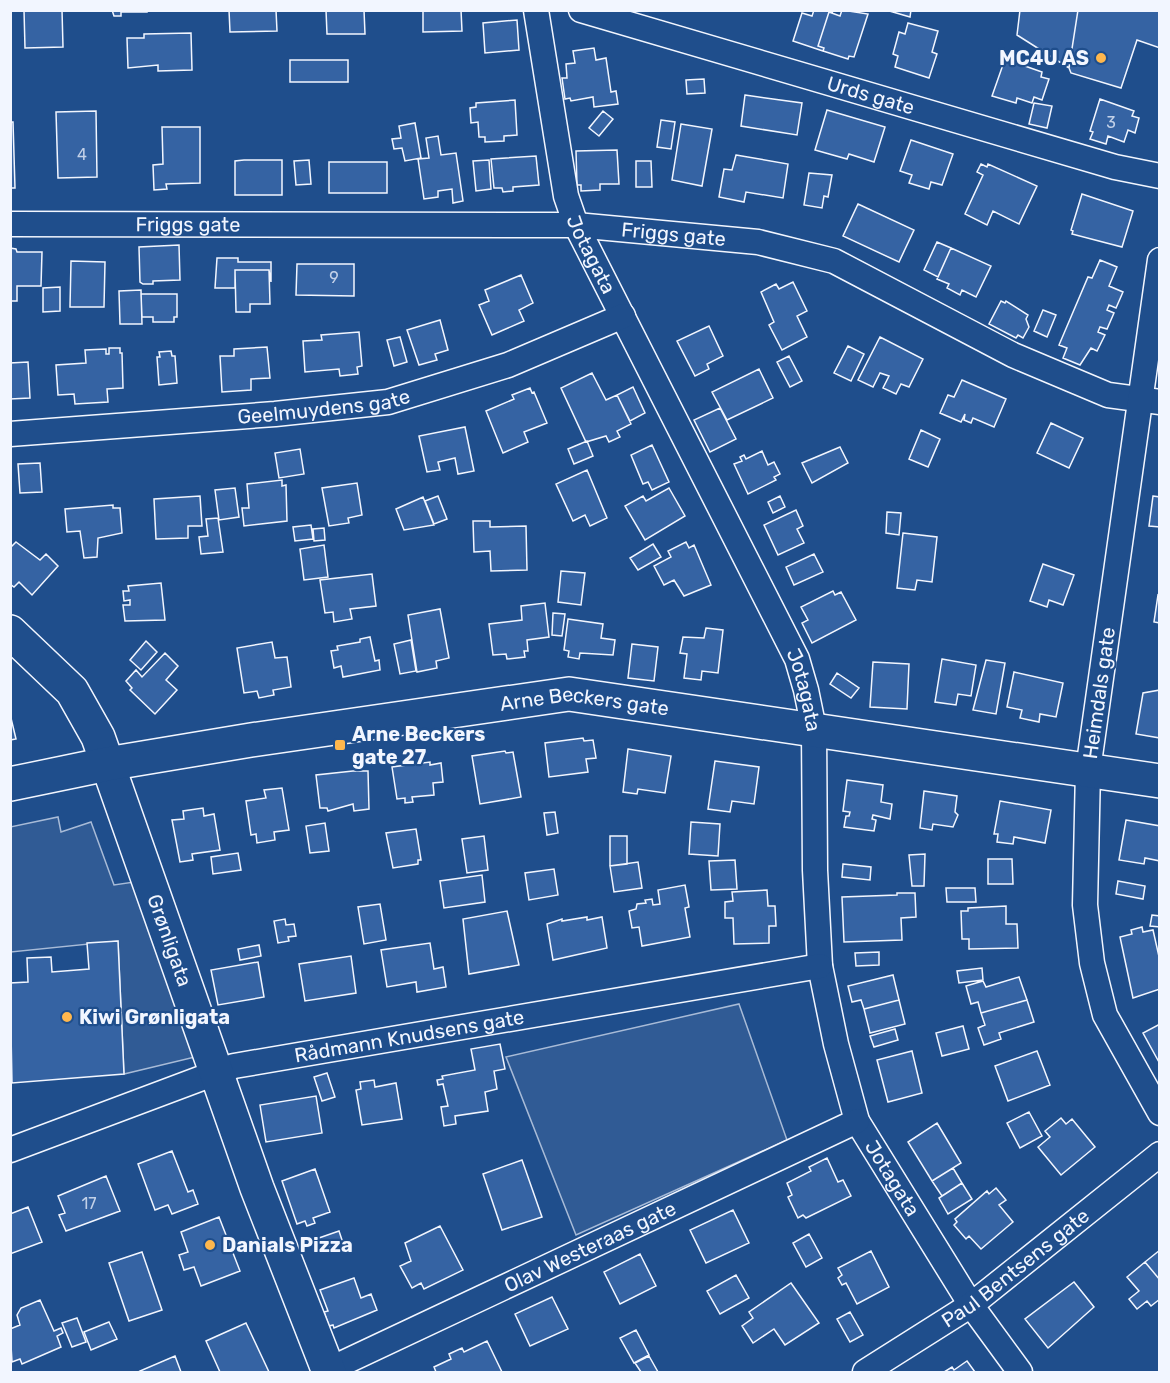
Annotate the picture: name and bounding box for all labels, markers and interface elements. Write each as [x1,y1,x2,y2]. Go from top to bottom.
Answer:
place label: MC4U AS [999,46,1089,70]
marker: MC4U AS [1094,51,1108,65]
street label: Urds gate [824,71,917,119]
house number: 3 [1106,113,1116,132]
house number: 4 [77,145,87,164]
street label: Friggs gate [136,212,240,236]
street label: Jotagata [562,212,621,298]
street label: Friggs gate [620,217,727,251]
house number: 9 [329,268,339,287]
street label: Geelmuydens gate [237,384,413,429]
street label: Heimdals gate [1078,626,1120,760]
street label: Jotagata [782,644,826,734]
street label: Arne Beckers gate [498,682,671,721]
place label: Arne Beckers gate 27 [352,722,485,769]
marker: Arne Beckers gate 27 [333,738,347,752]
street label: Grønligata [142,891,197,990]
place label: Kiwi Grønligata [79,1005,230,1029]
street label: Rådmann Knudsens gate [293,1005,526,1068]
marker: Kiwi Grønligata [60,1010,74,1024]
street label: Jotagata [860,1136,925,1220]
house number: 17 [81,1194,97,1213]
street label: Olav Westeraas gate [500,1196,680,1297]
street label: Paul Bentsens gate [937,1203,1094,1333]
place label: Danials Pizza [222,1233,353,1257]
marker: Danials Pizza [203,1238,217,1252]

